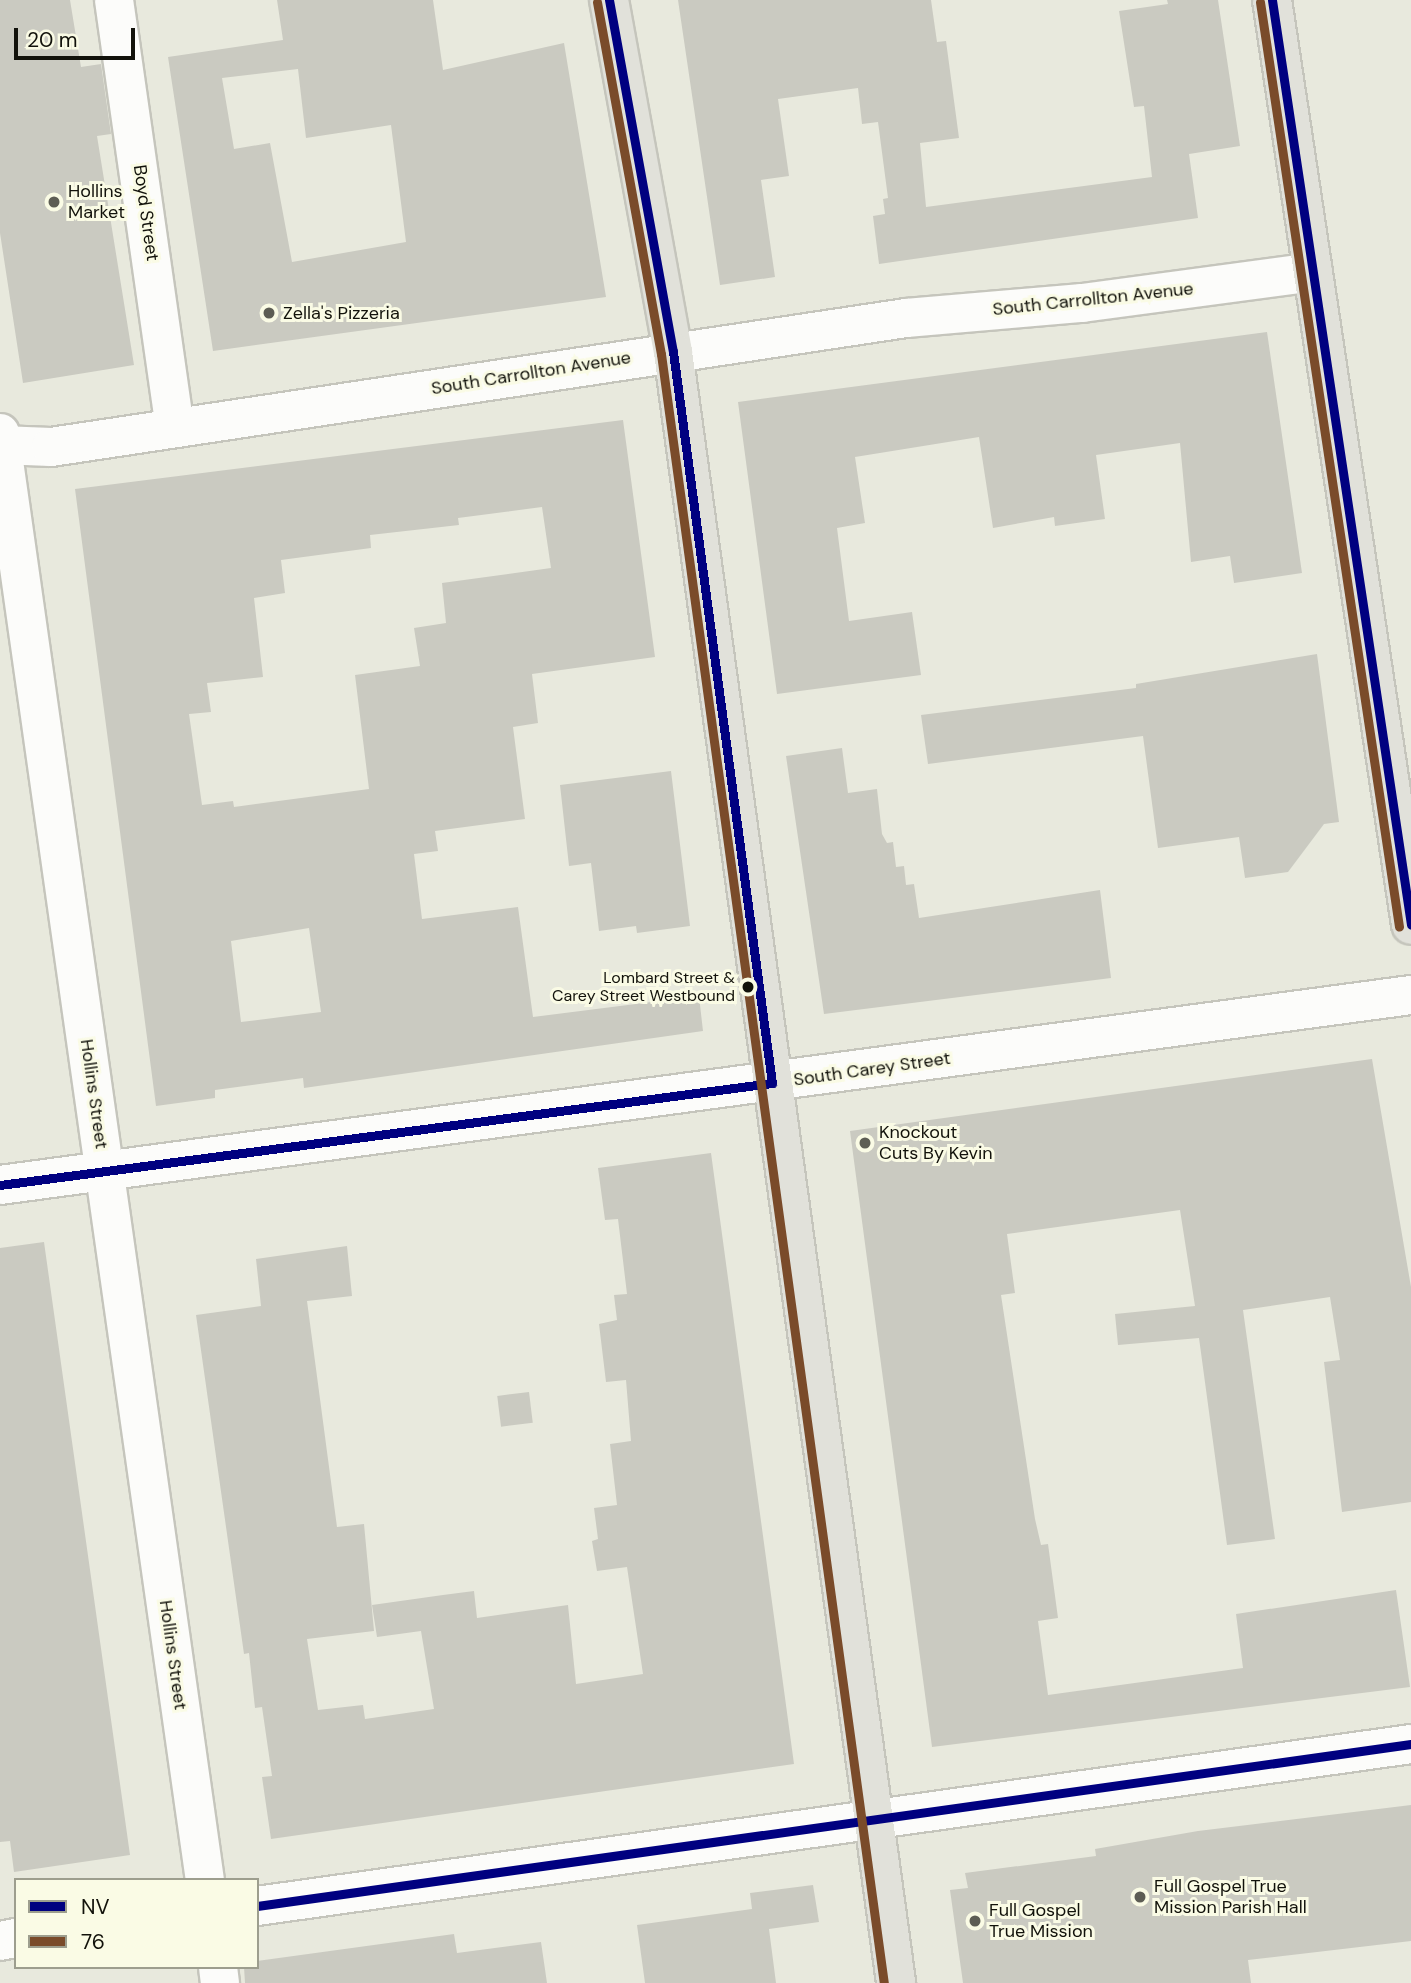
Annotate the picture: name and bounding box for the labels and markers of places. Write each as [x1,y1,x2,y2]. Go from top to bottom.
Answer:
place label: Hollins Market [68,181,125,224]
marker: Hollins Market [46,194,62,210]
place label: Zella's Pizzeria [283,302,400,324]
marker: Zella's Pizzeria [261,305,277,321]
place label: Lombard Street & Carey Street Westbound [552,968,735,1006]
marker: Lombard Street & Carey Street Westbound [741,980,755,994]
place label: Knockout Cuts By Kevin [879,1122,993,1164]
marker: Knockout Cuts By Kevin [857,1135,873,1151]
place label: Full Gospel True Mission Parish Hall [1154,1876,1307,1918]
marker: Full Gospel True Mission Parish Hall [1132,1889,1148,1905]
place label: Full Gospel True Mission [989,1900,1093,1942]
marker: Full Gospel True Mission [967,1913,983,1929]

